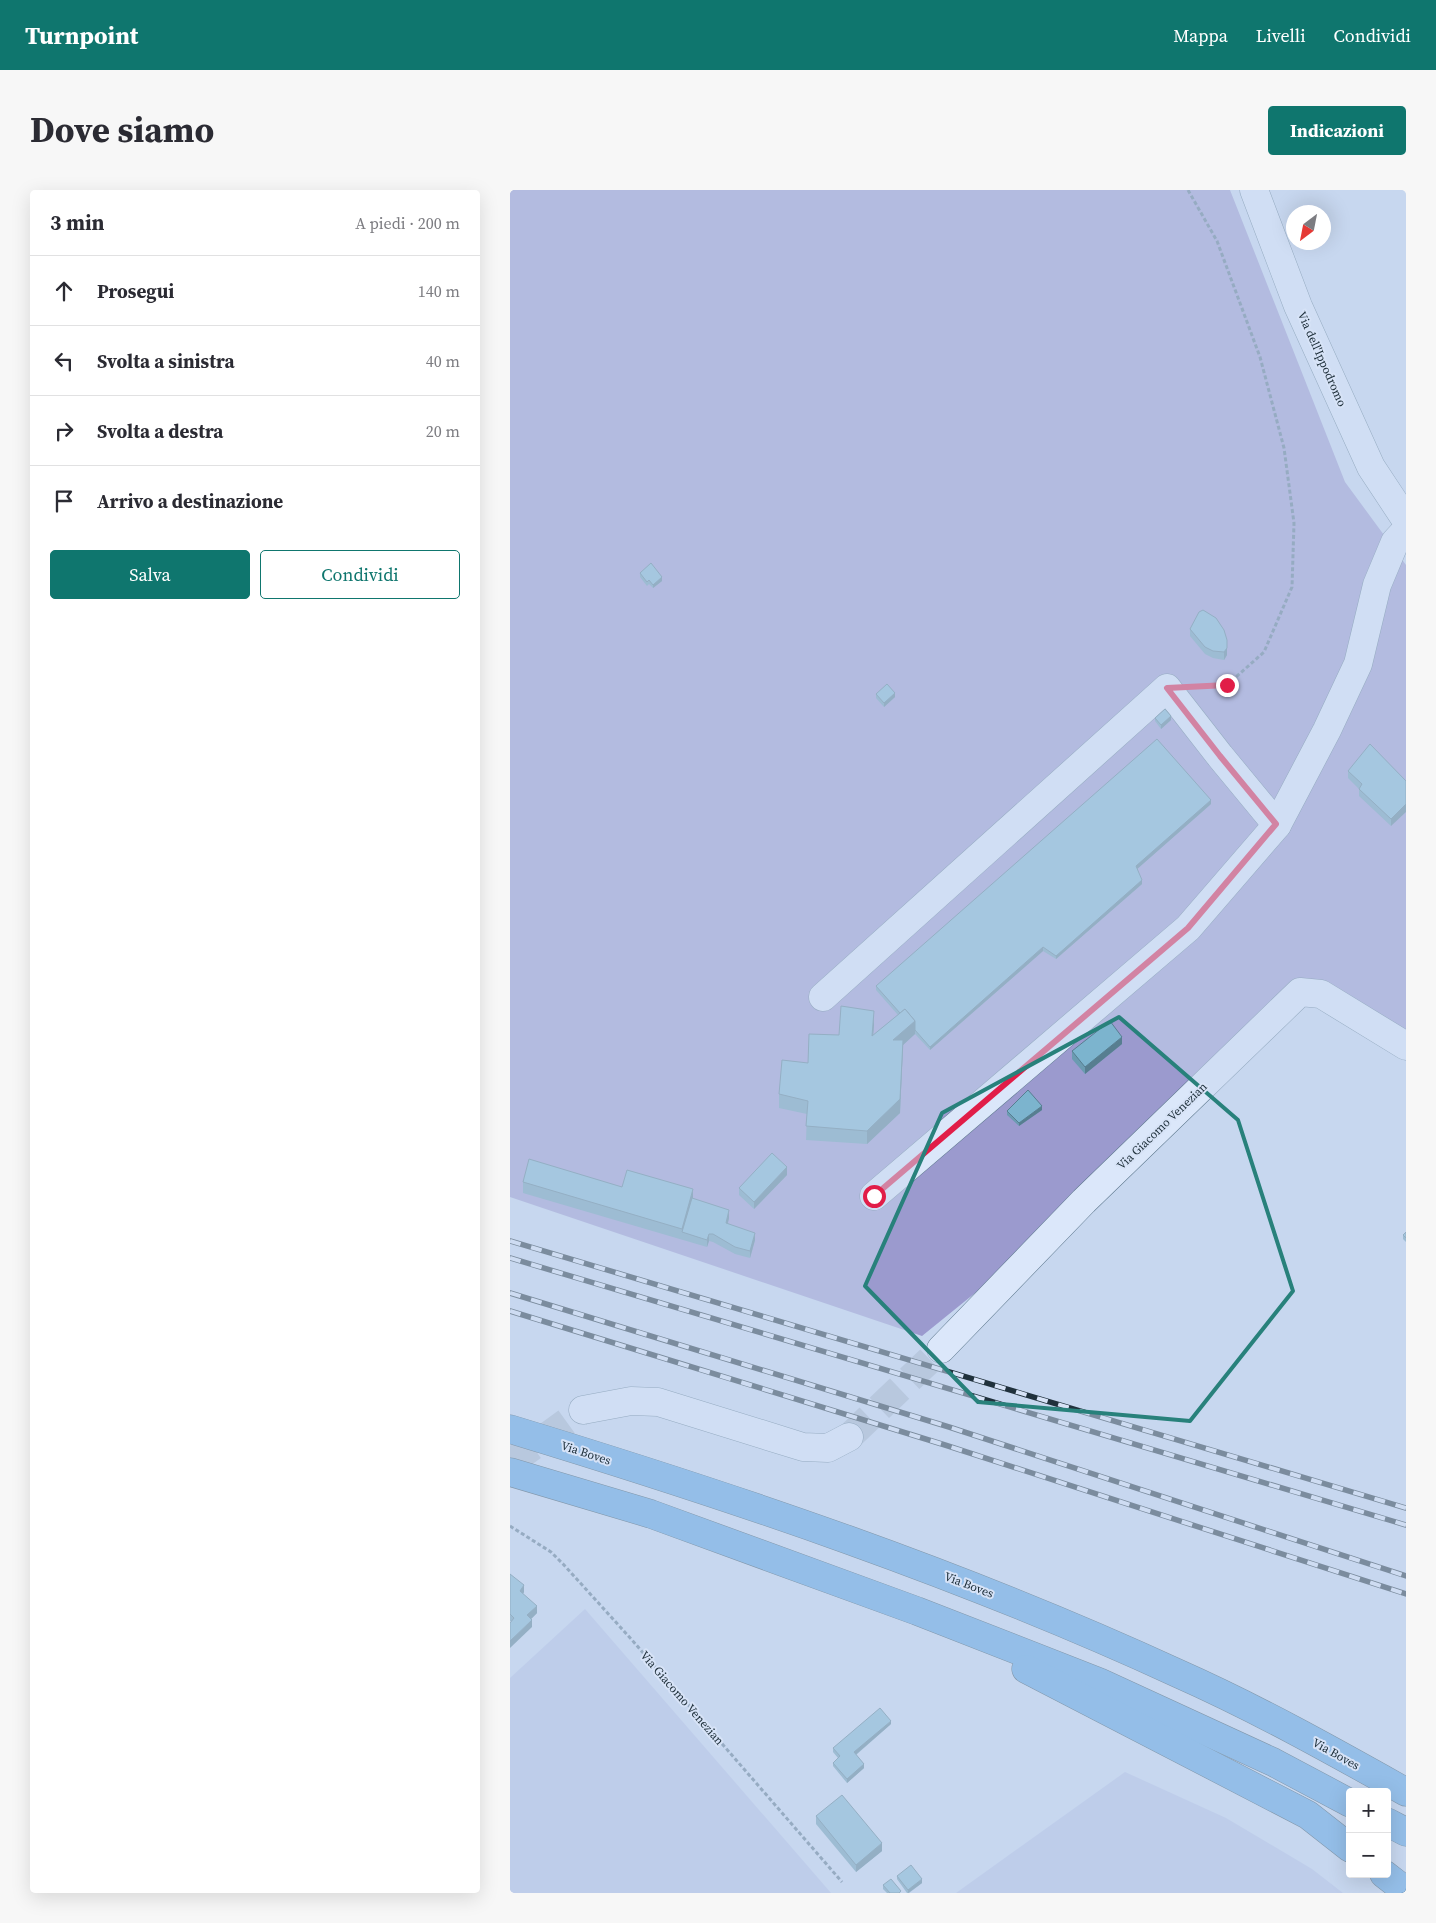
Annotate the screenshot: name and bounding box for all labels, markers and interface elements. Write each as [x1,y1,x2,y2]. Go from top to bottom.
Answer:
text: Turnpoint [25,19,138,52]
text: Mappa [1173,23,1228,48]
text: Livelli [1256,23,1306,48]
text: Condividi [1334,23,1411,48]
text: Dove siamo [30,106,214,154]
button: Indicazioni [1268,106,1406,155]
north arrow [1286,205,1331,250]
text: 3 min [50,208,105,237]
text: A piedi · 200 m [355,212,460,234]
icon: ahead [50,277,78,305]
text: Prosegui [97,278,174,304]
text: 140 m [418,280,460,302]
street label: Via dell'Ippodromo [1294,309,1350,409]
icon: left [50,347,78,375]
text: Svolta a sinistra [97,348,235,374]
text: 40 m [426,350,460,372]
icon: right [50,417,78,445]
text: Svolta a destra [97,418,223,444]
text: 20 m [426,420,460,442]
icon: arrive [50,487,78,515]
text: Arrivo a destinazione [97,488,283,514]
button: Salva [50,550,250,599]
button: Condividi [260,550,460,599]
route end [1216,674,1239,697]
street label: Via Giacomo Venezian [1113,1079,1211,1173]
route start [863,1185,886,1208]
street label: Via Boves [559,1437,613,1469]
street label: Via Boves [942,1568,996,1602]
street label: Via Giacomo Venezian [637,1648,727,1748]
street label: Via Boves [1310,1735,1362,1773]
map controls [1346,1788,1391,1878]
button: + [1346,1788,1391,1833]
button: − [1346,1833,1391,1878]

